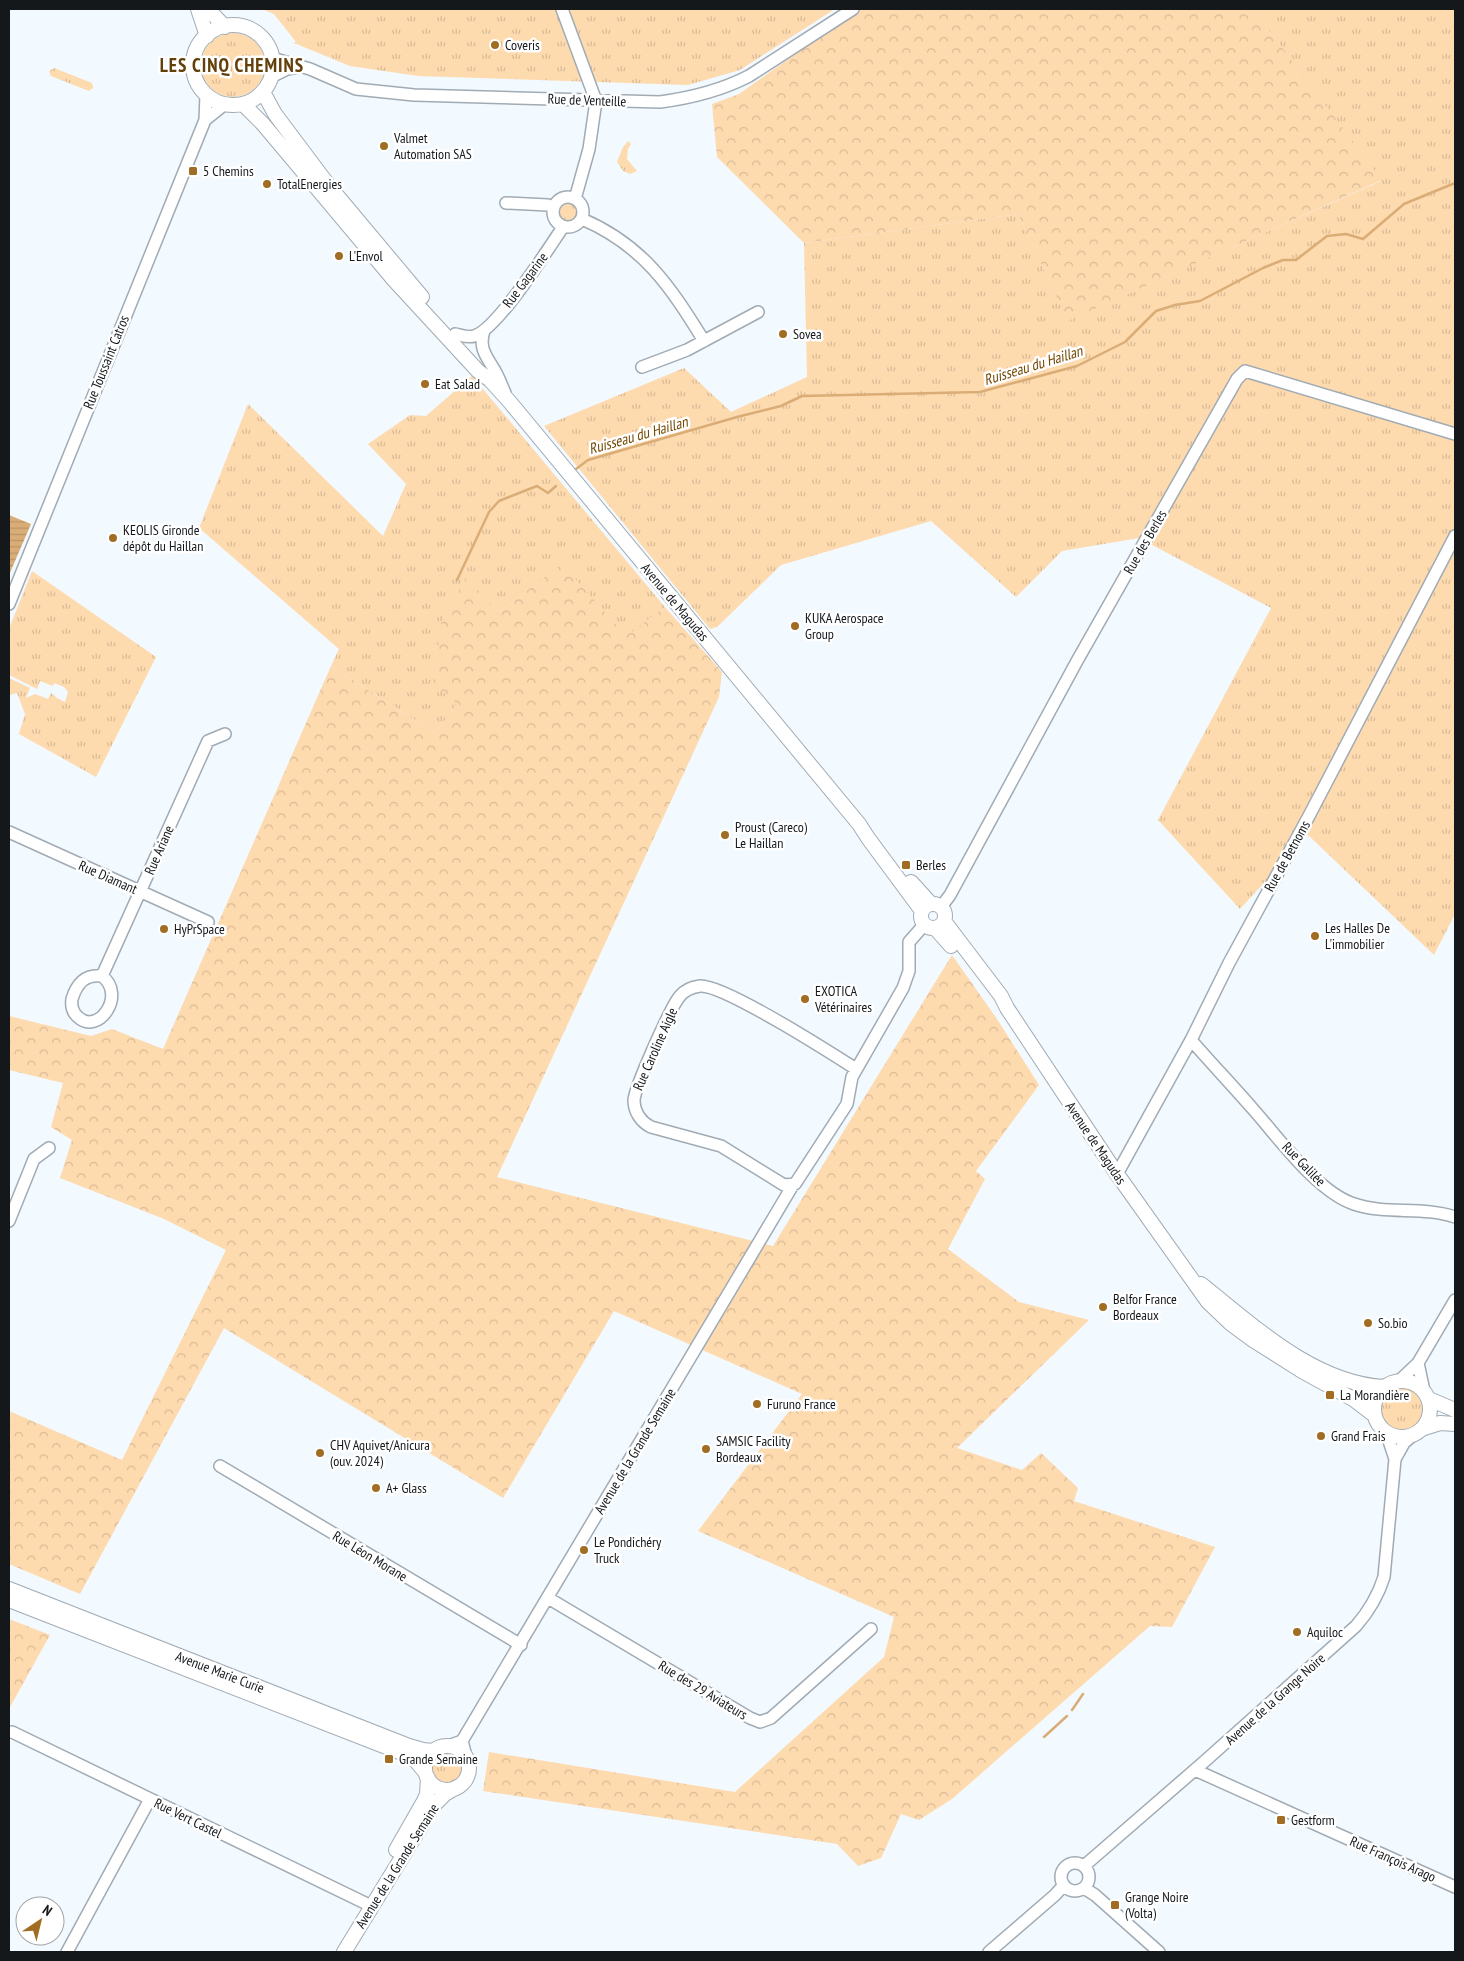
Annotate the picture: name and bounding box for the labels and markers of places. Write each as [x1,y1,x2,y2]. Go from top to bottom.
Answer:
place label: Coveris [505,36,540,54]
marker: Coveris [489,39,501,51]
place label: Valmet Automation SAS [393,129,472,163]
marker: Valmet Automation SAS [378,140,390,152]
place label: 5 Chemins [203,162,254,180]
marker: 5 Chemins [187,165,199,177]
place label: TotalEnergies [277,175,342,193]
marker: TotalEnergies [261,178,273,190]
place label: L'Envol [349,247,384,265]
marker: L'Envol [333,250,345,262]
place label: Sovea [793,325,822,343]
marker: Sovea [777,328,789,340]
place label: Eat Salad [435,375,480,393]
marker: Eat Salad [419,378,431,390]
place label: KEOLIS Gironde dépôt du Haillan [123,521,203,555]
marker: KEOLIS Gironde dépôt du Haillan [107,532,119,544]
place label: KUKA Aerospace Group [805,609,884,643]
marker: KUKA Aerospace Group [789,620,801,632]
place label: Proust (Careco) Le Haillan [735,818,808,852]
marker: Proust (Careco) Le Haillan [719,829,731,841]
place label: Berles [916,856,946,874]
marker: Berles [900,859,912,871]
place label: Les Halles De L'immobilier [1325,919,1390,953]
place label: HyPrSpace [174,920,225,938]
marker: HyPrSpace [158,923,170,935]
marker: Les Halles De L'immobilier [1309,930,1321,942]
place label: EXOTICA Vétérinaires [814,982,872,1016]
marker: EXOTICA Vétérinaires [799,993,811,1005]
place label: Belfor France Bordeaux [1113,1290,1177,1324]
marker: Belfor France Bordeaux [1097,1301,1109,1313]
place label: So.bio [1378,1314,1408,1332]
marker: So.bio [1362,1317,1374,1329]
place label: La Morandière [1340,1386,1409,1404]
marker: La Morandière [1324,1389,1336,1401]
place label: Furuno France [767,1395,836,1413]
marker: Furuno France [751,1398,763,1410]
place label: Grand Frais [1331,1427,1386,1445]
marker: Grand Frais [1315,1430,1327,1442]
place label: SAMSIC Facility Bordeaux [716,1432,791,1466]
place label: CHV Aquivet/Anicura (ouv. 2024) [330,1436,430,1470]
marker: SAMSIC Facility Bordeaux [700,1443,712,1455]
marker: CHV Aquivet/Anicura (ouv. 2024) [314,1447,326,1459]
place label: A+ Glass [386,1479,427,1497]
marker: A+ Glass [370,1482,382,1494]
place label: Le Pondichéry Truck [594,1533,662,1567]
marker: Le Pondichéry Truck [578,1544,590,1556]
place label: Aquiloc [1307,1623,1343,1641]
marker: Aquiloc [1291,1626,1303,1638]
place label: Grande Semaine [399,1750,478,1768]
marker: Grande Semaine [383,1753,395,1765]
place label: Gestform [1291,1811,1335,1829]
marker: Gestform [1275,1814,1287,1826]
place label: Grange Noire (Volta) [1125,1888,1189,1922]
marker: Grange Noire (Volta) [1109,1899,1121,1911]

